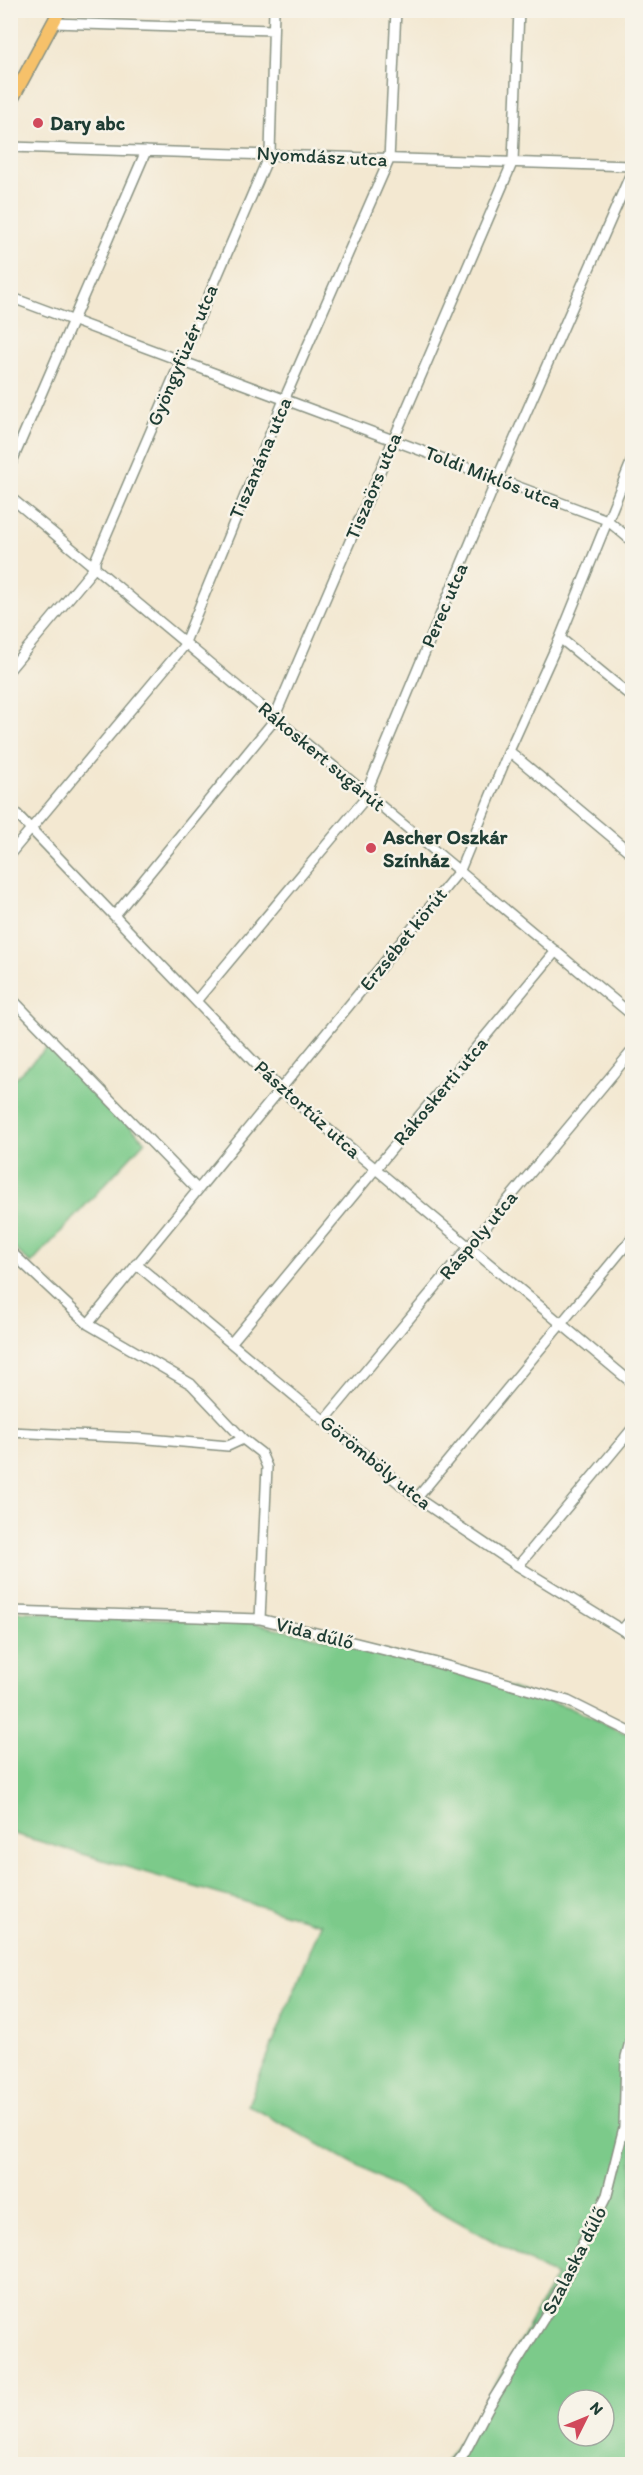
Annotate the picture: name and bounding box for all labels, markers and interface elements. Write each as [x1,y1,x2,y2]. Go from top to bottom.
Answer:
place label: Dary abc [50,111,126,136]
marker: Dary abc [31,116,45,130]
street label: Nyomdász utca [256,141,388,171]
street label: Gyöngyfüzér utca [141,281,223,429]
street label: Tiszanána utca [224,393,296,522]
street label: Tiszaörs utca [340,428,407,543]
street label: Toldi Miklós utca [421,440,565,514]
street label: Perec utca [415,558,473,651]
street label: Rákoskert sugárút [254,696,390,816]
place label: Ascher Oszkár Színház [382,825,508,872]
marker: Ascher Oszkár Színház [364,841,378,855]
street label: Erzsébet körút [354,882,452,995]
street label: Rákoskerti utca [388,1032,492,1150]
street label: Pásztortűz utca [250,1055,367,1164]
street label: Ráspoly utca [434,1185,523,1285]
street label: Görömböly utca [315,1410,437,1514]
street label: Vida dűlő [273,1612,357,1654]
street label: Szalaska dűlő [536,2202,612,2318]
north arrow [556,2388,616,2448]
text: N [586,2398,607,2419]

